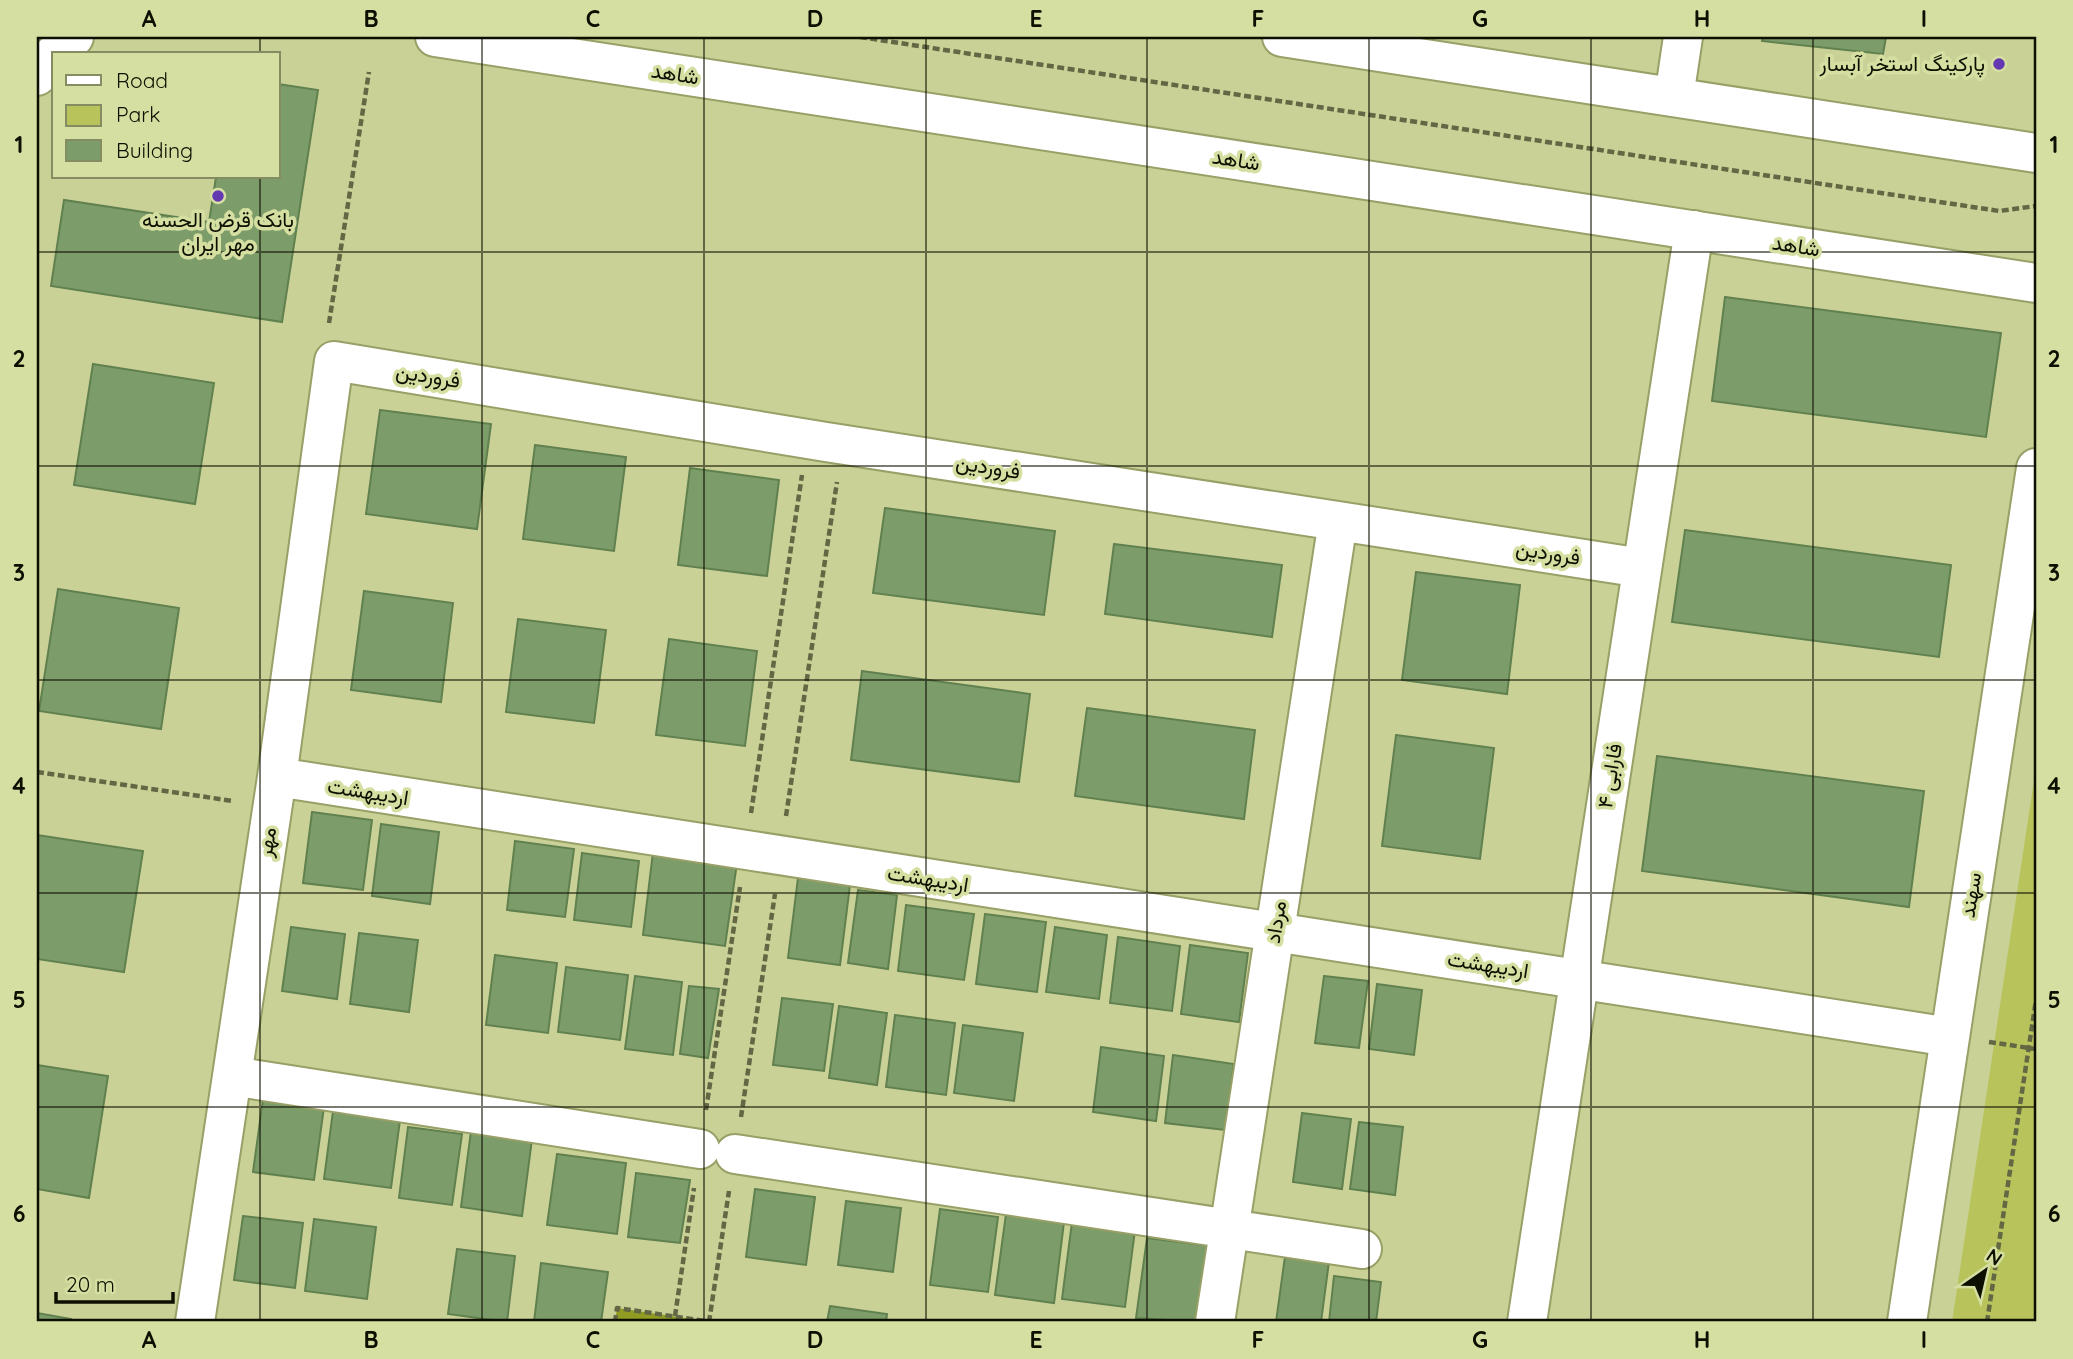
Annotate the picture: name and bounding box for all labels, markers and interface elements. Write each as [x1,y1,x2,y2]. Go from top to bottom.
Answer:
text: A [142,4,157,33]
text: B [363,4,379,33]
text: C [586,4,600,33]
text: D [807,4,823,33]
text: E [1029,4,1043,33]
text: F [1252,4,1264,33]
text: G [1472,4,1488,33]
text: H [1694,4,1710,33]
text: I [1921,4,1927,33]
place label: پارکینگ استخر آبسار [1819,50,1985,78]
legend [52,52,280,178]
street label: شاهد [650,56,701,90]
marker: پارکینگ استخر آبسار [1991,56,2007,72]
text: Road [116,67,168,93]
text: Park [116,101,160,127]
text: 1 [15,130,23,159]
text: 1 [2050,130,2058,159]
text: Building [116,137,193,163]
street label: شاهد [1211,142,1262,176]
marker: بانک قرض الحسنه مهر ایران [210,188,226,204]
place label: بانک قرض الحسنه مهر ایران [142,206,294,257]
street label: شاهد [1771,228,1822,262]
text: 2 [12,344,26,373]
text: 2 [2047,344,2061,373]
street label: فروردین [394,357,462,394]
street label: فروردین [954,448,1022,485]
street label: فروردین [1514,534,1582,571]
text: 3 [13,558,25,587]
text: 3 [2048,558,2060,587]
street label: فارابی ۴ [1591,742,1628,810]
text: 4 [12,771,26,800]
text: 4 [2047,771,2061,800]
street label: اردیبهشت [325,772,411,811]
street label: مهر [251,825,282,860]
street label: اردیبهشت [885,859,971,898]
street label: سهند [1954,870,1987,919]
street label: مرداد [1259,899,1292,945]
street label: اردیبهشت [1445,945,1531,984]
text: 5 [12,985,26,1014]
text: 5 [2047,985,2061,1014]
text: 6 [13,1199,25,1228]
text: 6 [2048,1199,2060,1228]
north arrow [1951,1236,2021,1306]
text: N [1982,1243,2007,1271]
scale bar [56,1261,173,1305]
text: 20 m [66,1271,115,1297]
text: A [142,1325,157,1354]
text: B [363,1325,379,1354]
text: C [586,1325,600,1354]
text: D [807,1325,823,1354]
text: E [1029,1325,1043,1354]
text: F [1252,1325,1264,1354]
text: G [1472,1325,1488,1354]
text: H [1694,1325,1710,1354]
text: I [1921,1325,1927,1354]

